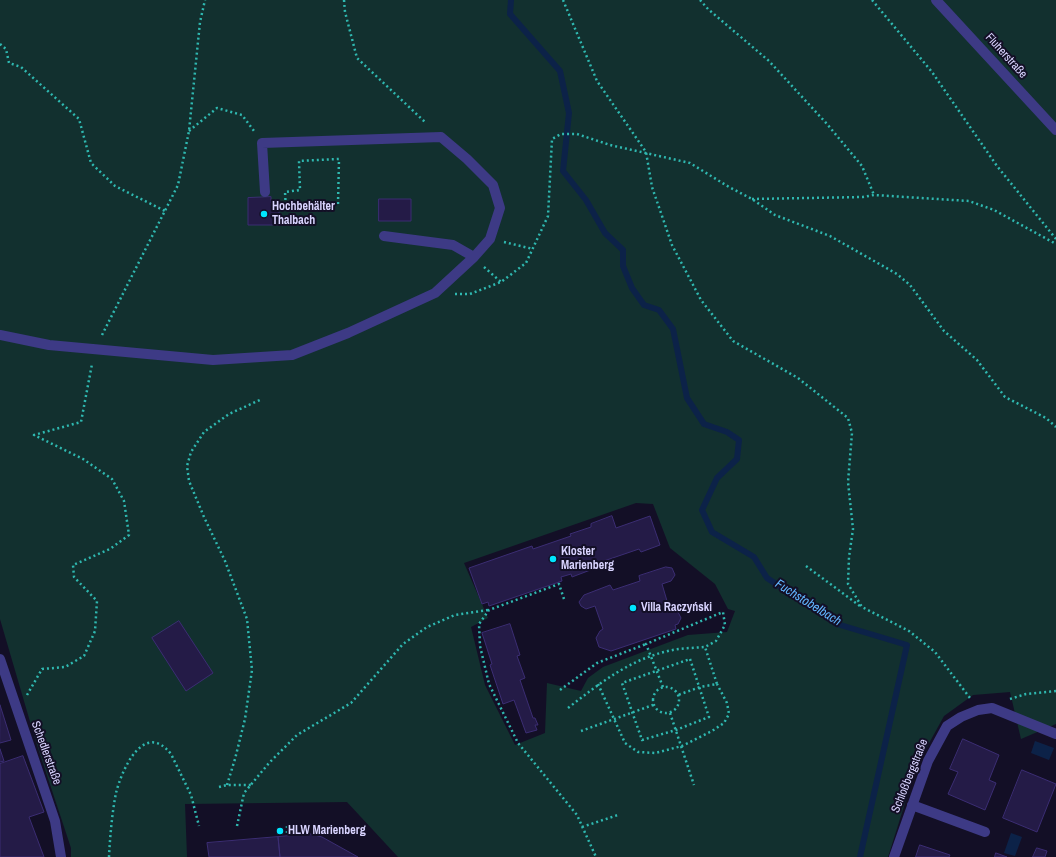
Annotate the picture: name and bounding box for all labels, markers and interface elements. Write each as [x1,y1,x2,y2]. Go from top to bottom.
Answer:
street label: Fluherstraße [982,30,1030,82]
place label: Hochbehälter Thalbach [272,200,335,228]
marker: Hochbehälter Thalbach [259,209,269,219]
place label: Kloster Marienberg [561,545,614,573]
marker: Kloster Marienberg [548,554,558,564]
water label: Fuchstobelbach [772,576,844,630]
place label: Villa Raczyński [641,601,712,615]
marker: Villa Raczyński [628,603,638,613]
street label: Schedlerstraße [28,719,64,787]
street label: Schloßbergstraße [889,737,931,815]
place label: HLW Marienberg [288,824,366,838]
marker: HLW Marienberg [275,826,285,836]

